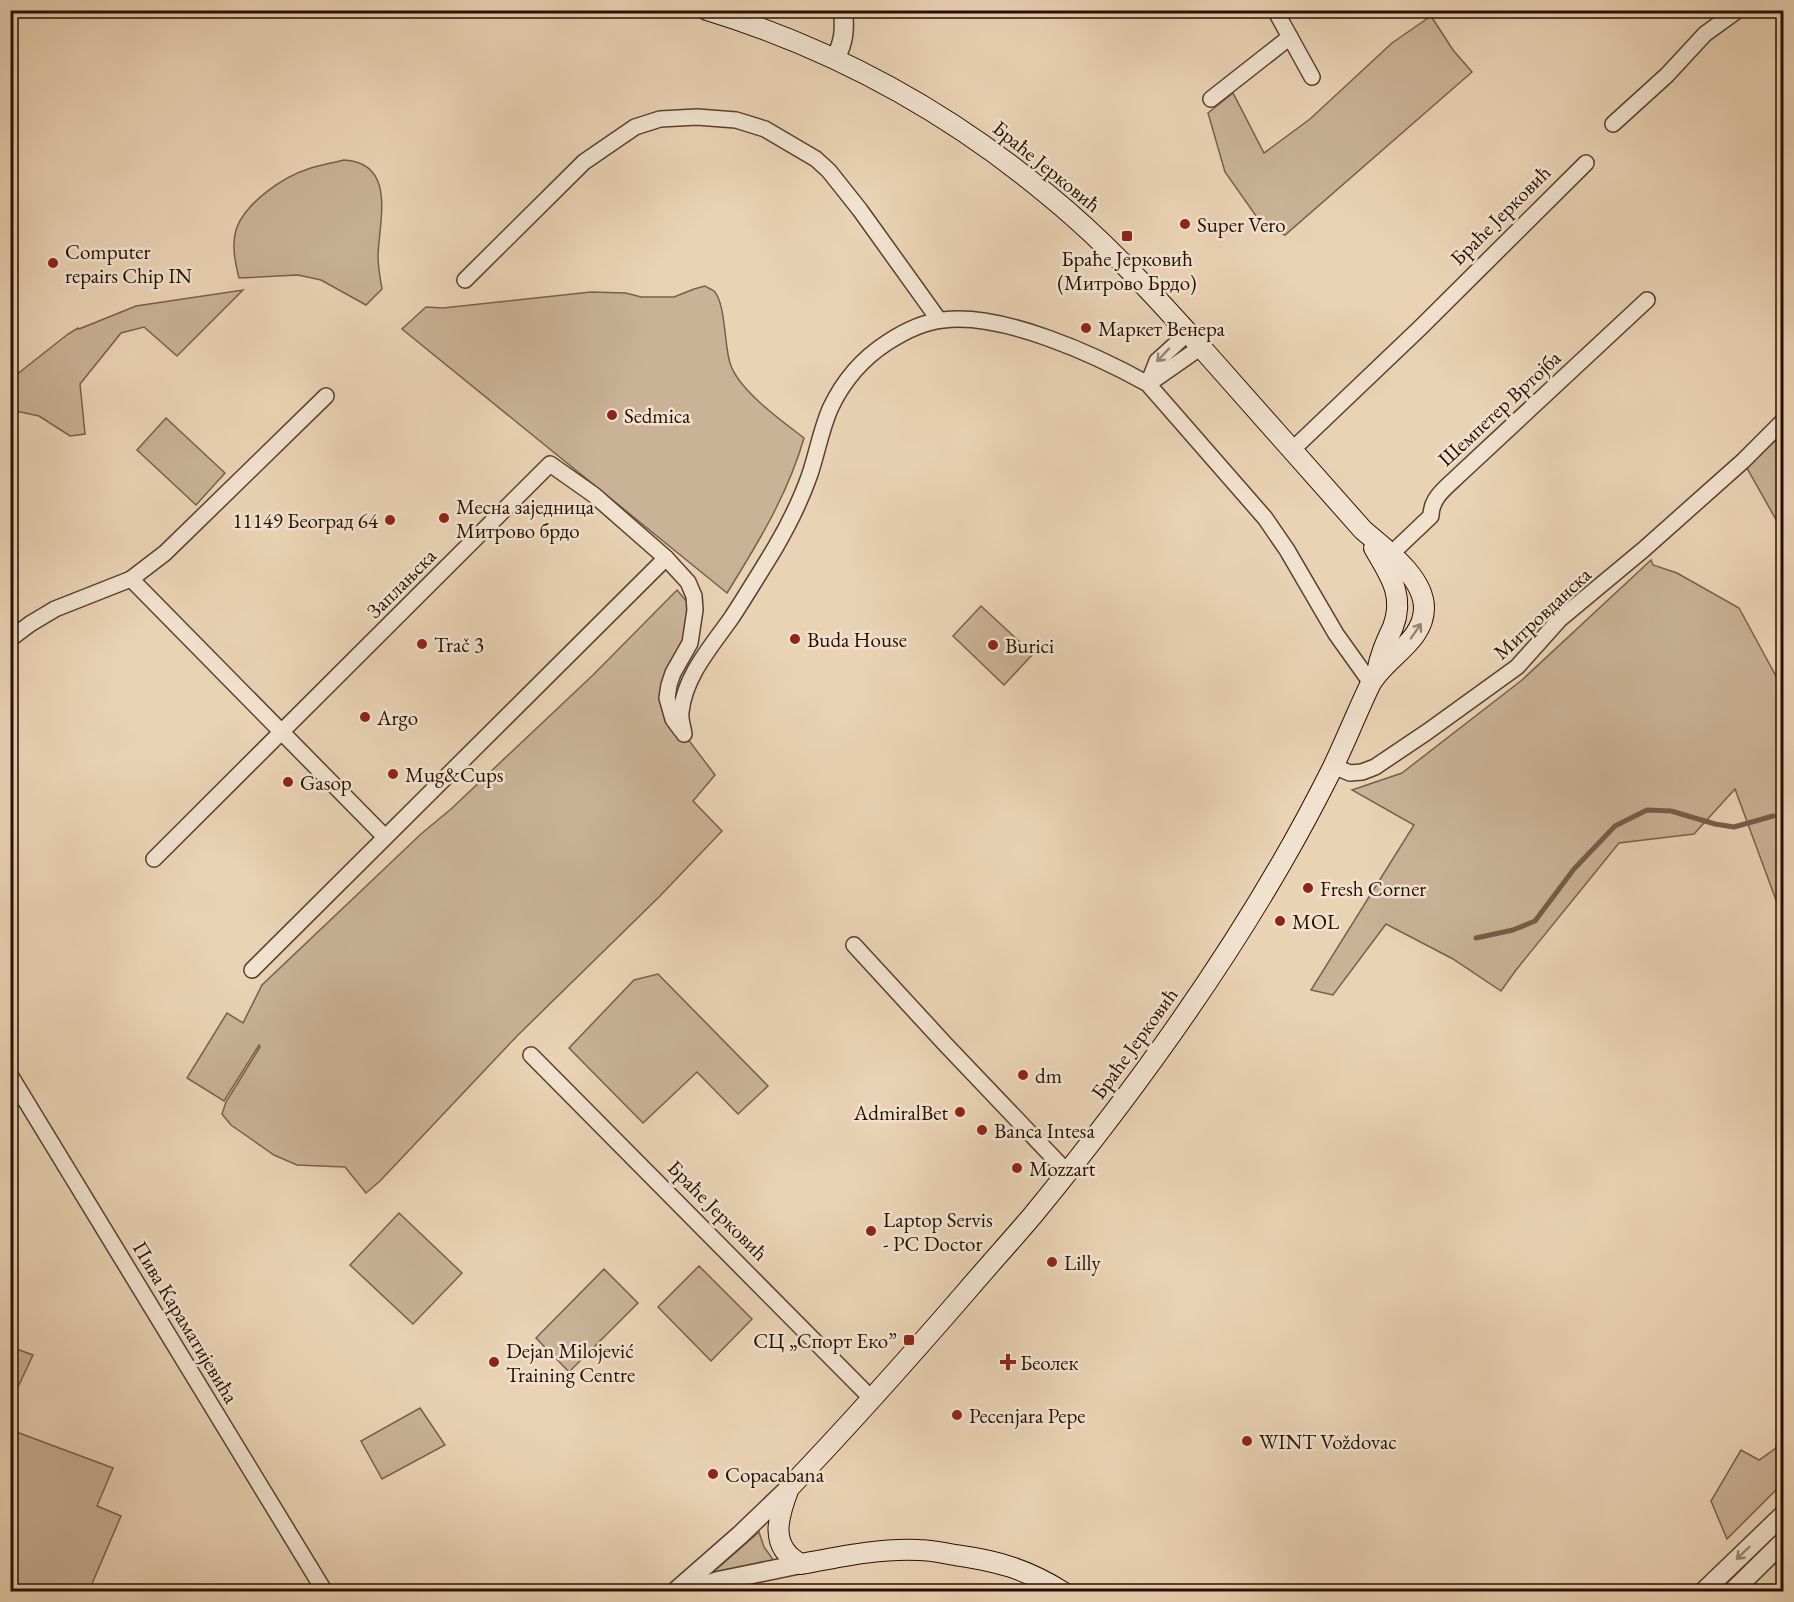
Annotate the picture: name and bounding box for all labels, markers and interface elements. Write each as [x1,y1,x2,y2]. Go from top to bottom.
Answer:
street label: Браће Јерковић [987,114,1107,218]
street label: Браће Јерковић [1444,159,1556,271]
place label: Super Vero [1197,211,1286,238]
marker: Super Vero [1178,217,1192,231]
marker: Браће Јерковић (Митрово Брдо) [1120,229,1134,243]
place label: Computer repairs Chip IN [65,238,192,289]
place label: Браће Јерковић (Митрово Брдо) [1057,245,1197,296]
marker: Computer repairs Chip IN [46,256,60,270]
place label: Маркет Венера [1098,315,1226,342]
marker: Маркет Венера [1079,321,1093,335]
street label: Шемпетер Вртојба [1432,344,1567,472]
one-way arrow [1156,348,1170,363]
place label: Sedmica [624,402,691,429]
marker: Sedmica [605,408,619,422]
place label: Месна заједница Митрово брдо [456,493,595,544]
place label: 11149 Београд 64 [232,507,379,534]
marker: Месна заједница Митрово брдо [437,511,451,525]
marker: 11149 Београд 64 [383,513,397,527]
street label: Заплањска [360,542,442,624]
street label: Митровданска [1488,561,1597,665]
one-way arrow [1409,623,1422,640]
place label: Buda House [807,626,907,653]
place label: Trač 3 [434,631,484,658]
marker: Buda House [788,632,802,646]
place label: Burici [1005,632,1054,659]
marker: Trač 3 [415,637,429,651]
marker: Burici [986,638,1000,652]
place label: Argo [376,704,418,731]
marker: Argo [358,710,372,724]
place label: Mug&Cups [405,761,504,788]
marker: Mug&Cups [386,767,400,781]
place label: Gasop [300,769,352,796]
marker: Gasop [281,775,295,789]
place label: Fresh Corner [1320,875,1426,902]
marker: Fresh Corner [1301,881,1315,895]
place label: MOL [1292,908,1340,935]
marker: MOL [1273,914,1287,928]
street label: Браће Јерковић [1084,982,1184,1104]
place label: dm [1035,1062,1062,1089]
marker: dm [1016,1068,1030,1082]
place label: AdmiralBet [853,1099,948,1126]
marker: AdmiralBet [953,1105,967,1119]
place label: Banca Intesa [994,1117,1095,1144]
marker: Banca Intesa [975,1123,989,1137]
street label: Браће Јерковић [662,1154,774,1266]
place label: Mozzart [1029,1155,1096,1182]
marker: Mozzart [1010,1161,1024,1175]
place label: Laptop Servis - PC Doctor [883,1206,993,1257]
marker: Laptop Servis - PC Doctor [864,1224,878,1238]
street label: Пива Караматијевића [127,1236,245,1409]
place label: Lilly [1064,1249,1101,1276]
marker: Lilly [1045,1255,1059,1269]
place label: СЦ „Спорт Еко” [753,1327,897,1354]
marker: СЦ „Спорт Еко” [902,1333,916,1347]
place label: Dejan Milojević Training Centre [506,1337,635,1388]
place label: Беолек [1020,1349,1079,1376]
marker: Dejan Milojević Training Centre [487,1355,501,1369]
marker: Беолек [1001,1355,1015,1369]
place label: Pecenjara Pepe [969,1402,1085,1429]
marker: Pecenjara Pepe [950,1408,964,1422]
place label: WINT Voždovac [1259,1428,1397,1455]
marker: WINT Voždovac [1240,1434,1254,1448]
place label: Copacabana [725,1461,825,1488]
marker: Copacabana [706,1467,720,1481]
one-way arrow [1736,1545,1751,1560]

